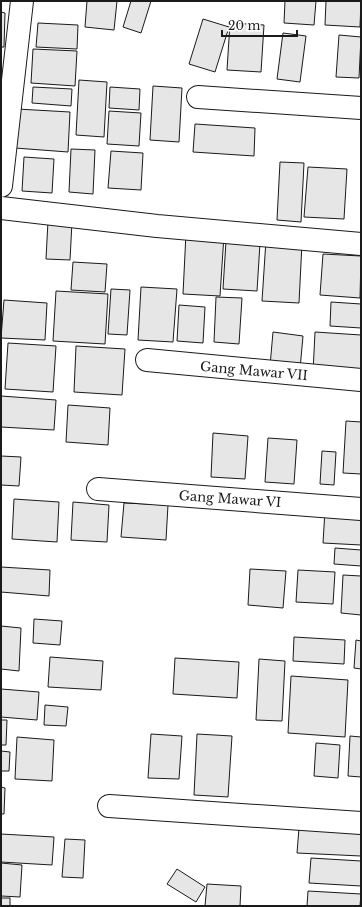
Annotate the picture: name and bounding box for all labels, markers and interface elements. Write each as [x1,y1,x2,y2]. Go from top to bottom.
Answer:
scale bar [222,12,297,38]
text: 20 m [228,18,260,33]
street label: Gang Mawar VII [199,358,309,384]
street label: Gang Mawar VI [178,487,282,511]

